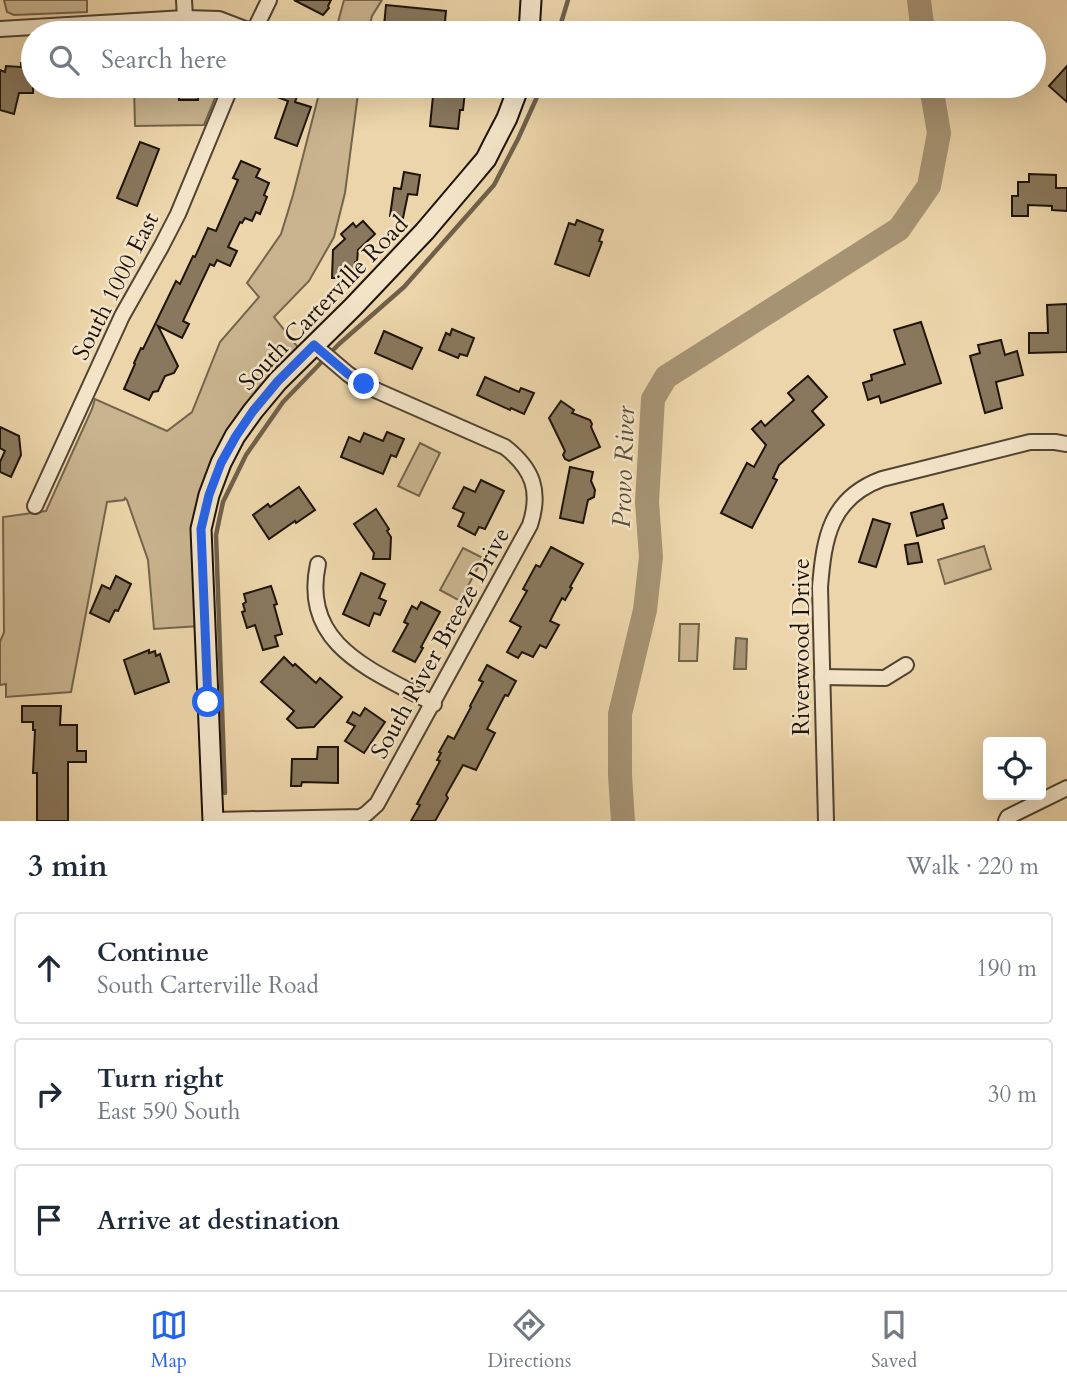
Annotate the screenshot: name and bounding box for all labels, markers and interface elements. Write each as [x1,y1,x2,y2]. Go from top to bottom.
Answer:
search box [21,21,1046,98]
icon: search [45,41,83,79]
text: Search here [101,42,227,77]
street label: South 1000 East [64,206,167,366]
street label: South Carterville Road [231,209,416,398]
route end [348,368,379,399]
water label: Provo River [604,404,643,529]
street label: South River Breeze Drive [363,522,518,765]
street label: Riverwood Drive [785,558,818,736]
route start [192,686,223,717]
map controls [983,737,1046,800]
button: locate [983,737,1046,800]
text: 3 min [28,846,108,887]
text: Walk · 220 m [906,851,1039,882]
text: Continue [97,935,209,970]
icon: ahead [30,949,68,987]
text: 190 m [976,953,1037,984]
text: South Carterville Road [97,970,319,1001]
text: Turn right [97,1061,224,1096]
icon: right [30,1075,68,1113]
text: 30 m [988,1079,1037,1110]
text: East 590 South [97,1096,240,1127]
icon: arrive [30,1201,68,1239]
text: Arrive at destination [97,1203,340,1238]
tab: Map [150,1306,188,1374]
tab: Directions [488,1306,571,1374]
tab: Saved [871,1306,917,1374]

